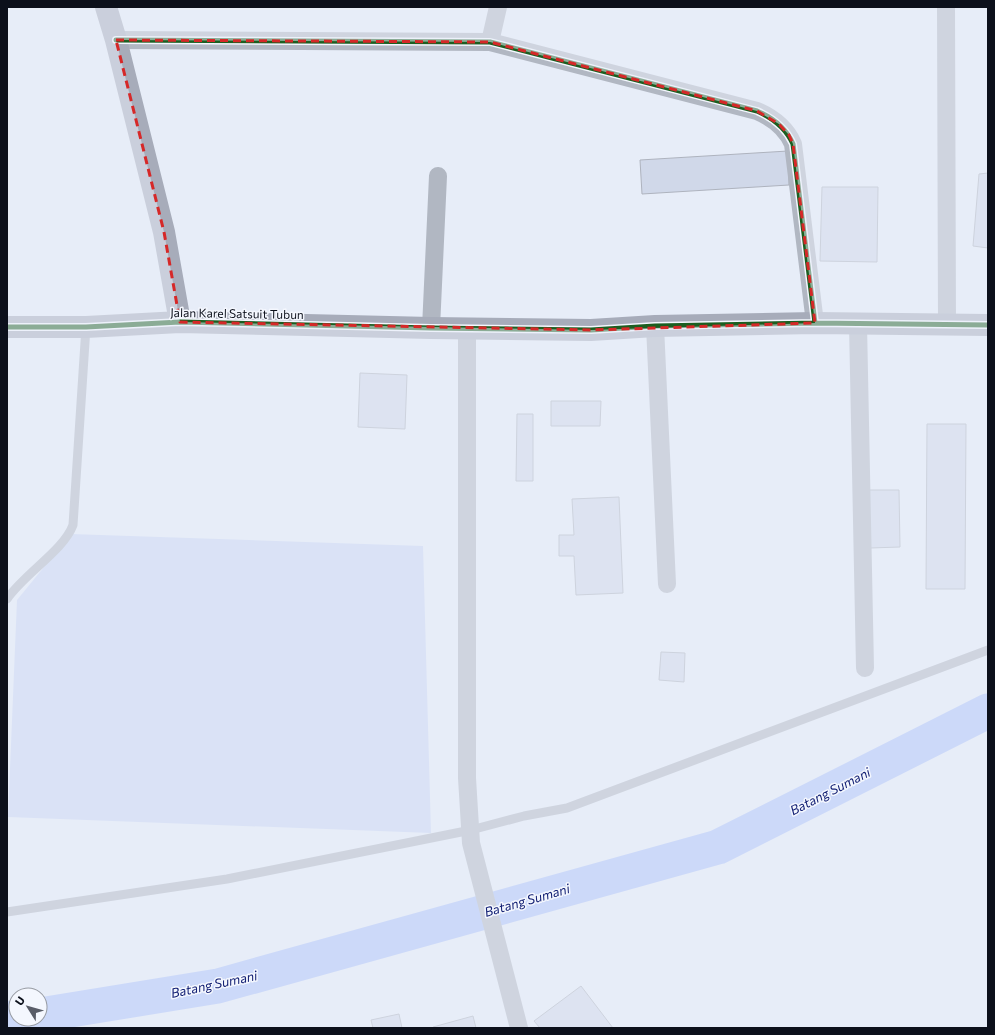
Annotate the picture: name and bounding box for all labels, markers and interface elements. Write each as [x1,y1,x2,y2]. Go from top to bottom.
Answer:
street label: Jalan Karel Satsuit Tubun [170,305,304,322]
water label: Batang Sumani [787,764,873,818]
water label: Batang Sumani [482,880,572,920]
water label: Batang Sumani [169,967,259,1001]
north arrow [8,987,48,1027]
text: U [12,994,27,1008]

